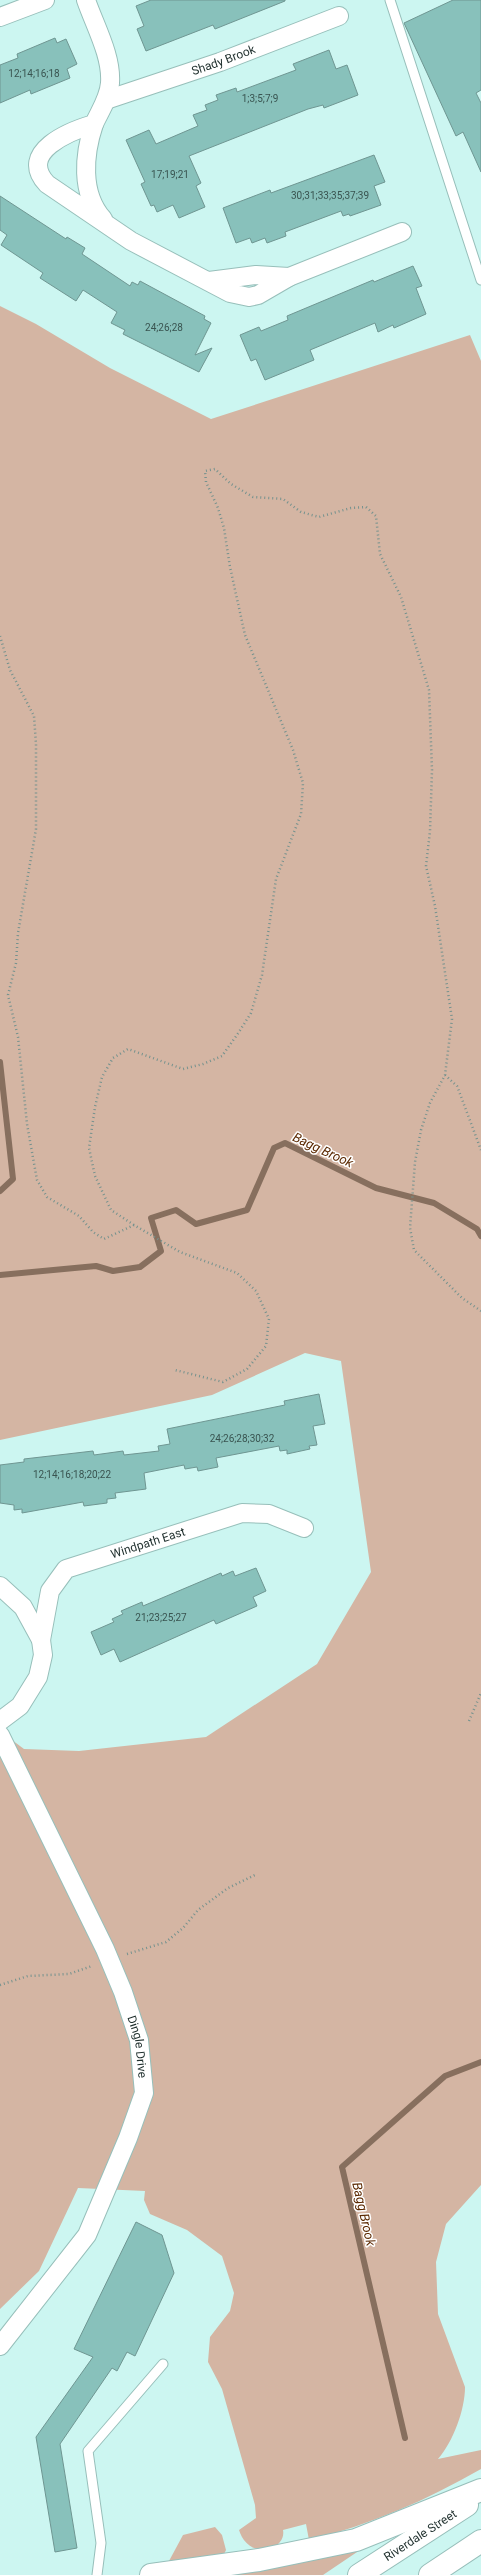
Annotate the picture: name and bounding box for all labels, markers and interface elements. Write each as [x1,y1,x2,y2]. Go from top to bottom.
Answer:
street label: Shady Brook [190,42,258,78]
house number: 12;14;16;18 [8,68,60,79]
house number: 1;3;5;7;9 [242,93,278,104]
house number: 17;19;21 [151,169,189,180]
house number: 30;31;33;35;37;39 [291,190,369,201]
house number: 24;26;28 [145,322,183,333]
water label: Bagg Brook [290,1129,356,1171]
house number: 24;26;28;30;32 [210,1433,275,1444]
house number: 12;14;16;18;20;22 [33,1469,111,1480]
street label: Windpath East [109,1525,187,1561]
house number: 21;23;25;27 [135,1612,187,1623]
street label: Dingle Drive [124,2014,150,2079]
water label: Bagg Brook [349,2181,379,2248]
street label: Riverdale Street [381,2507,459,2564]

